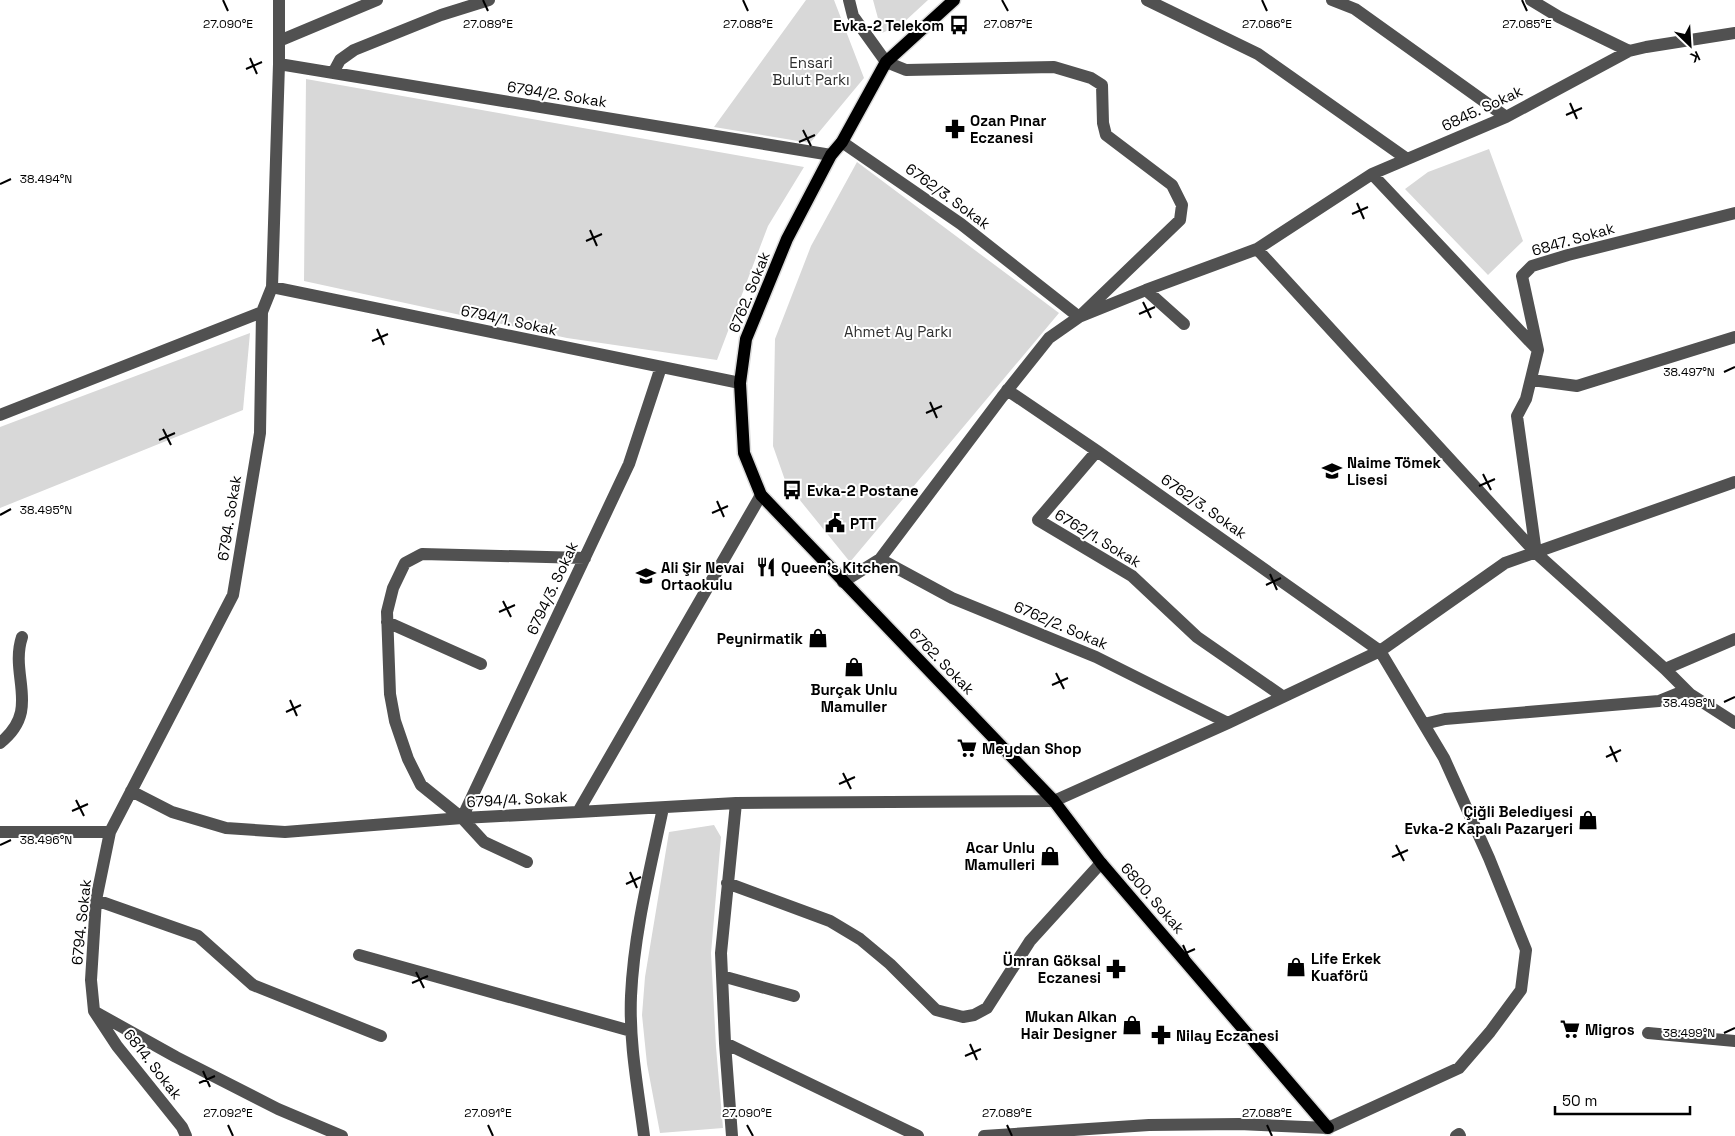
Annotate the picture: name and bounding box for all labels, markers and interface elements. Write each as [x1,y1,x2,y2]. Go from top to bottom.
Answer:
bus stop icon: Evka-2 Telekom [948,14,970,36]
text: 27.090°E [203,16,253,32]
text: 27.089°E [463,16,513,32]
text: 27.088°E [723,16,773,32]
place label: Evka-2 Telekom [833,16,944,35]
text: 27.087°E [983,16,1033,32]
text: 27.086°E [1242,16,1292,32]
text: 27.085°E [1502,16,1552,32]
north arrow [1665,20,1715,70]
text: K [1688,47,1703,67]
park label: Ensari Bulut Parkı [772,53,850,89]
street label: 6794/2. Sokak [506,77,608,111]
street label: 6845. Sokak [1439,81,1525,135]
place label: Ozan Pınar Eczanesi [970,111,1047,147]
pharmacy icon: Ozan Pınar Eczanesi [944,118,966,140]
street label: 6762/3. Sokak [902,159,994,233]
text: 38.494°N [20,171,72,187]
street label: 6847. Sokak [1529,218,1617,260]
street label: 6762. Sokak [724,249,774,335]
street label: 6794/1. Sokak [459,301,559,339]
park label: Ahmet Ay Parkı [844,322,952,341]
text: 38.497°N [1663,364,1715,380]
place label: Naime Tömek Lisesi [1347,453,1442,489]
school or university icon: Naime Tömek Lisesi [1321,460,1343,482]
street label: 6762/3. Sokak [1157,469,1251,543]
street label: 6794. Sokak [213,474,245,562]
bus stop icon: Evka-2 Postane [781,479,803,501]
place label: Evka-2 Postane [807,481,919,500]
text: 38.495°N [20,502,72,518]
street label: 6762/1. Sokak [1051,505,1145,571]
public building icon: PTT [824,512,846,534]
place label: PTT [850,514,877,533]
street label: 6794/3. Sokak [522,538,582,638]
restaurant icon: Queen's Kitchen [755,556,777,578]
place label: Ali Şir Nevai Ortaokulu [661,558,744,594]
place label: Queen's Kitchen [781,558,898,577]
school or university icon: Ali Şir Nevai Ortaokulu [635,565,657,587]
street label: 6762/2. Sokak [1011,597,1111,653]
street label: 6762. Sokak [905,624,979,698]
shop icon: Peynirmatik [807,627,829,649]
place label: Peynirmatik [717,629,804,648]
shop icon: Burçak Unlu Mamuller [843,656,865,678]
place label: Burçak Unlu Mamuller [810,680,898,716]
text: 38.498°N [1663,695,1715,711]
supermarket icon: Meydan Shop [956,737,978,759]
place label: Meydan Shop [982,739,1082,758]
street label: 6794/4. Sokak [466,787,568,811]
place label: Çiğli Belediyesi Evka-2 Kapalı Pazaryeri [1405,802,1573,838]
shop icon: Çiğli Belediyesi Evka-2 Kapalı Pazaryeri [1577,809,1599,831]
text: 38.496°N [20,832,72,848]
place label: Acar Unlu Mamulleri [965,838,1035,874]
shop icon: Acar Unlu Mamulleri [1039,845,1061,867]
street label: 6800. Sokak [1117,859,1189,937]
street label: 6794. Sokak [67,878,95,966]
place label: Life Erkek Kuaförü [1311,949,1382,985]
place label: Ümran Göksal Eczanesi [1003,951,1101,987]
shop icon: Life Erkek Kuaförü [1285,956,1307,978]
pharmacy icon: Ümran Göksal Eczanesi [1105,958,1127,980]
place label: Mukan Alkan Hair Designer [1021,1007,1117,1043]
shop icon: Mukan Alkan Hair Designer [1121,1014,1143,1036]
supermarket icon: Migros [1559,1018,1581,1040]
place label: Migros [1585,1020,1635,1039]
pharmacy icon: Nilay Eczanesi [1150,1024,1172,1046]
street label: 6814. Sokak [120,1025,186,1103]
text: 38.499°N [1663,1025,1715,1041]
place label: Nilay Eczanesi [1176,1026,1279,1045]
scale bar [1555,1084,1690,1116]
text: 50 m [1562,1091,1597,1110]
text: 27.092°E [203,1105,253,1121]
text: 27.091°E [464,1105,512,1121]
text: 27.090°E [722,1105,772,1121]
text: 27.089°E [982,1105,1032,1121]
text: 27.088°E [1242,1105,1292,1121]

